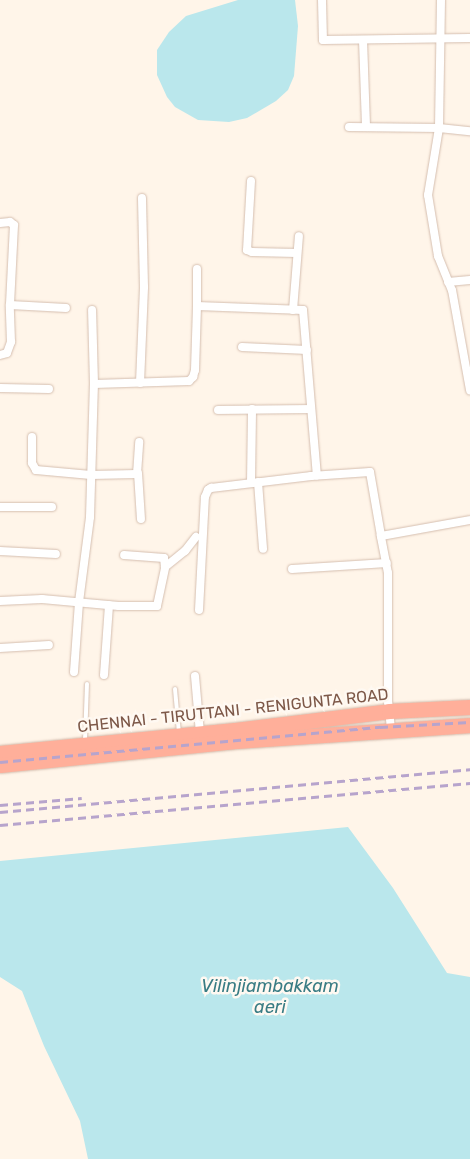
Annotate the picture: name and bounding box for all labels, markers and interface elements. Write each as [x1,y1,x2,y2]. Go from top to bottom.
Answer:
street label: CHENNAI - TIRUTTANI - RENIGUNTA ROAD [76,685,390,737]
water label: Vilinjiambakkam aeri [201,976,339,1019]

